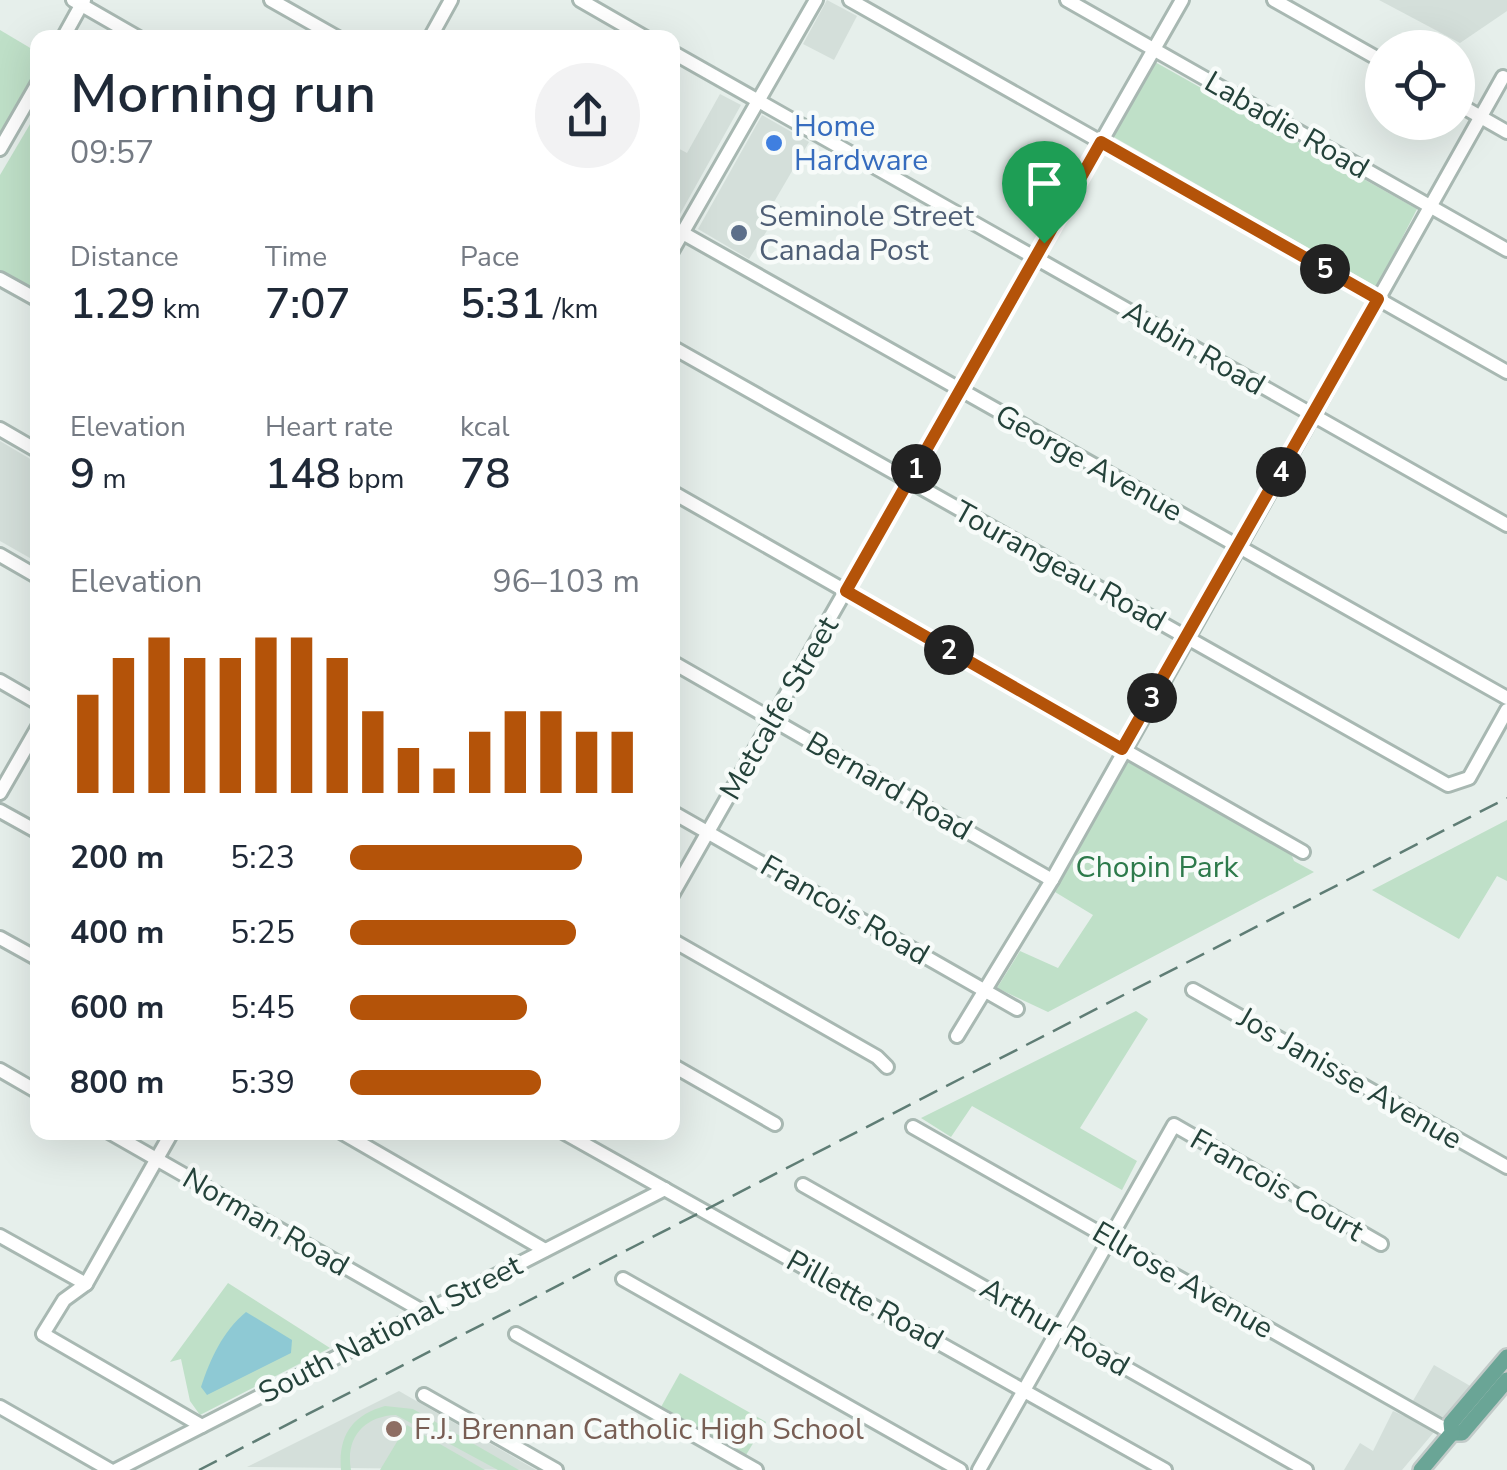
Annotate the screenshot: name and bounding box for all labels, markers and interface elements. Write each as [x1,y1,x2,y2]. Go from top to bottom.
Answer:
map controls [1365,30,1475,140]
button: locate [1365,30,1475,140]
text: Morning run [70,56,376,131]
street label: Labadie Road [1197,62,1376,189]
button: share [535,63,640,168]
place label: Home Hardware [794,106,928,181]
text: 09:57 [70,131,154,174]
marker: Home Hardware [763,132,785,154]
pin [1002,141,1087,244]
icon: arrive [1017,156,1072,211]
place label: Seminole Street Canada Post [759,196,975,271]
marker: Seminole Street Canada Post [728,222,750,244]
text: Distance [70,238,179,276]
text: Time [265,238,327,276]
text: Pace [460,238,519,276]
pin: 5 [1300,244,1350,294]
text: 5 [1317,250,1333,288]
text: 1.29 [70,276,156,333]
text: 7:07 [265,276,351,333]
text: 5:31 [460,276,546,333]
text: km [156,290,201,328]
text: /km [546,290,599,328]
street label: Aubin Road [1115,291,1272,406]
street label: George Avenue [988,395,1190,532]
text: Elevation [70,408,186,446]
text: Heart rate [265,408,393,446]
text: kcal [460,408,510,446]
pin: 1 [891,444,941,494]
text: 9 [70,446,95,503]
text: 148 [265,446,341,503]
text: 78 [460,446,510,503]
pin: 4 [1256,447,1306,497]
text: 1 [908,450,924,488]
text: 4 [1273,453,1289,491]
text: m [95,460,126,498]
text: bpm [341,460,404,498]
street label: Tourangeau Road [946,491,1173,642]
text: Elevation [70,560,203,603]
text: 96–103 m [492,560,640,603]
street label: Metcalfe Street [710,609,849,807]
pin: 2 [924,625,974,675]
text: 2 [941,631,957,669]
pin: 3 [1127,673,1177,723]
text: 3 [1144,679,1160,717]
street label: Bernard Road [798,722,979,851]
text: 200 m [70,836,164,879]
text: 5:23 [230,836,295,879]
street label: Francois Road [753,845,937,975]
park label: Chopin Park [1075,847,1240,888]
text: 400 m [70,911,164,954]
text: 5:25 [230,911,295,954]
text: 600 m [70,986,164,1029]
text: 5:45 [230,986,295,1029]
street label: Jos Janisse Avenue [1229,997,1469,1159]
text: 800 m [70,1061,164,1104]
text: 5:39 [230,1061,295,1104]
street label: Francois Court [1183,1119,1371,1252]
street label: Norman Road [175,1158,356,1287]
street label: Ellrose Avenue [1085,1212,1281,1349]
street label: Pillette Road [779,1240,951,1360]
street label: South National Street [251,1245,530,1414]
street label: Arthur Road [973,1268,1137,1387]
place label: F.J. Brennan Catholic High School [414,1409,864,1450]
marker: F.J. Brennan Catholic High School [383,1418,405,1440]

